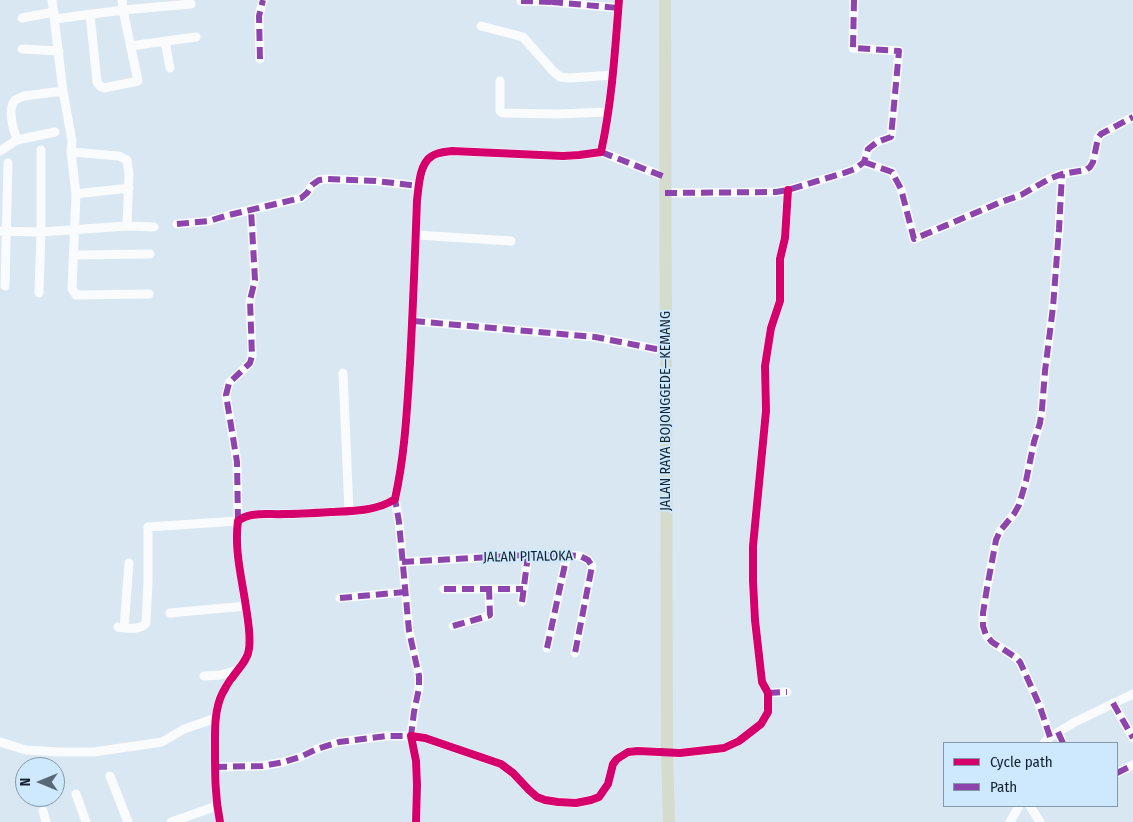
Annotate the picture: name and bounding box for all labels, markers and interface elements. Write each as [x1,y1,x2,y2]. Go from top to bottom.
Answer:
street label: JALAN RAYA BOJONGGEDE—KEMANG [658,311,674,511]
street label: JALAN PITALOKA [483,548,573,566]
legend [943,742,1118,807]
text: Cycle path [990,753,1053,771]
north arrow [15,757,65,807]
text: N [17,778,34,786]
text: Path [990,778,1017,796]

